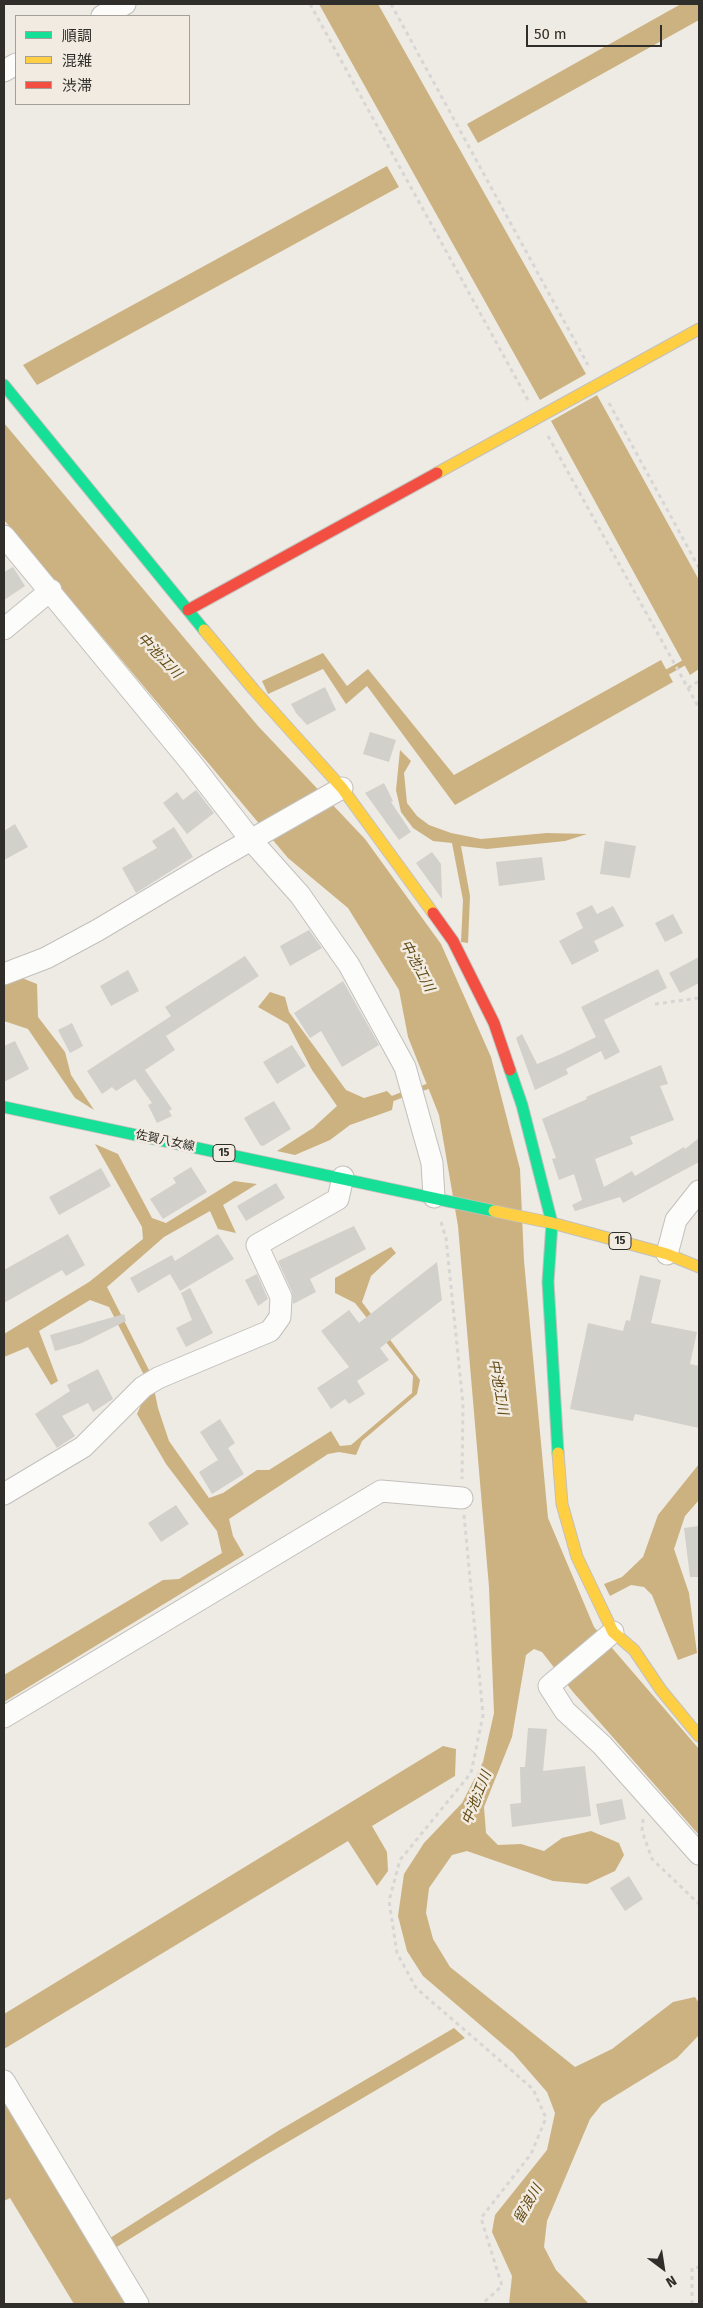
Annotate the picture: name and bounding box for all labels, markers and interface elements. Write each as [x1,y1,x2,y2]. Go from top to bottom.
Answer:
legend [15,15,190,105]
scale bar [528,15,664,47]
text: 50 m [534,25,567,43]
text: 順調 [62,27,92,45]
text: 混雑 [62,52,92,70]
text: 渋滞 [62,77,92,95]
water label: 中池江川 [134,630,184,682]
water label: 中池江川 [396,937,438,995]
street label: 佐賀八女線 [134,1128,196,1154]
road number: 15 [213,1144,235,1162]
road number: 15 [609,1232,631,1250]
water label: 中池江川 [485,1358,511,1416]
water label: 中池江川 [459,1769,495,1827]
water label: 留浪川 [510,2182,546,2226]
north arrow [638,2243,688,2293]
text: N [663,2272,679,2291]

